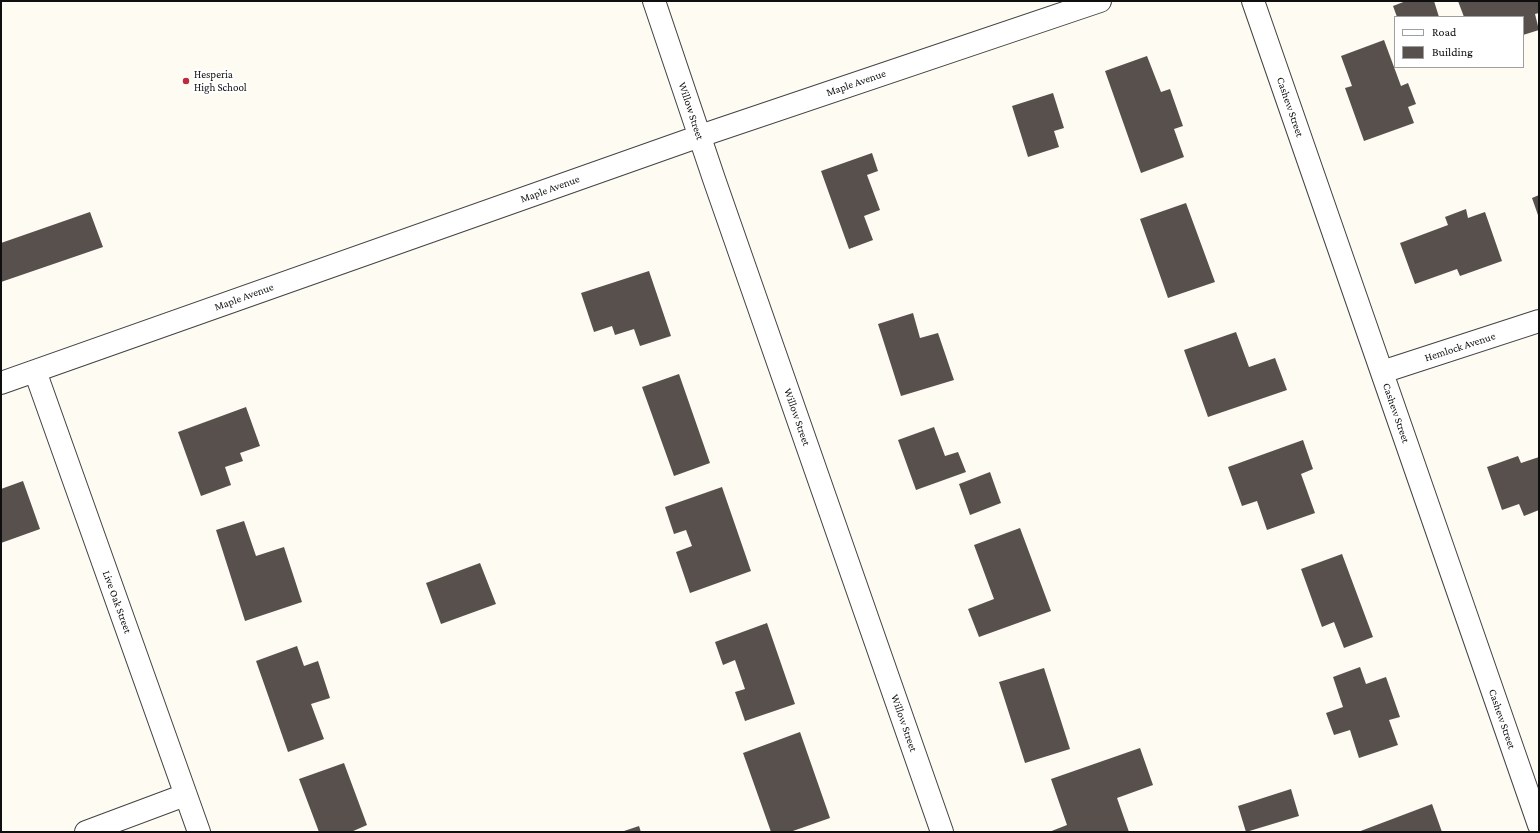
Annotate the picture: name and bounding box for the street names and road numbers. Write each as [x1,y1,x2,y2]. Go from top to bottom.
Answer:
street label: Maple Avenue [824,67,888,99]
street label: Cashew Street [1274,75,1306,139]
street label: Willow Street [675,80,707,142]
street label: Maple Avenue [519,172,581,206]
street label: Maple Avenue [213,280,275,314]
street label: Hemlock Avenue [1423,329,1497,365]
street label: Cashew Street [1380,381,1412,445]
street label: Willow Street [781,387,813,447]
street label: Live Oak Street [100,569,134,635]
street label: Cashew Street [1486,687,1518,751]
street label: Willow Street [888,693,920,753]

